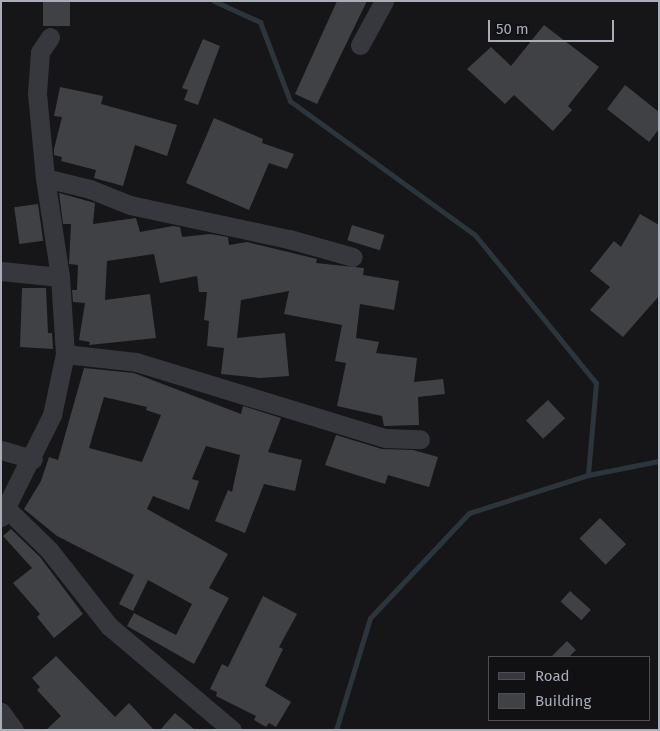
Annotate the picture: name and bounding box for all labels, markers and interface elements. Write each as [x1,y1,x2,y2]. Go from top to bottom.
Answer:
scale bar [490,10,616,42]
text: 50 m [496,20,529,38]
legend [488,656,650,721]
text: Road [535,667,570,685]
text: Building [535,692,591,710]

